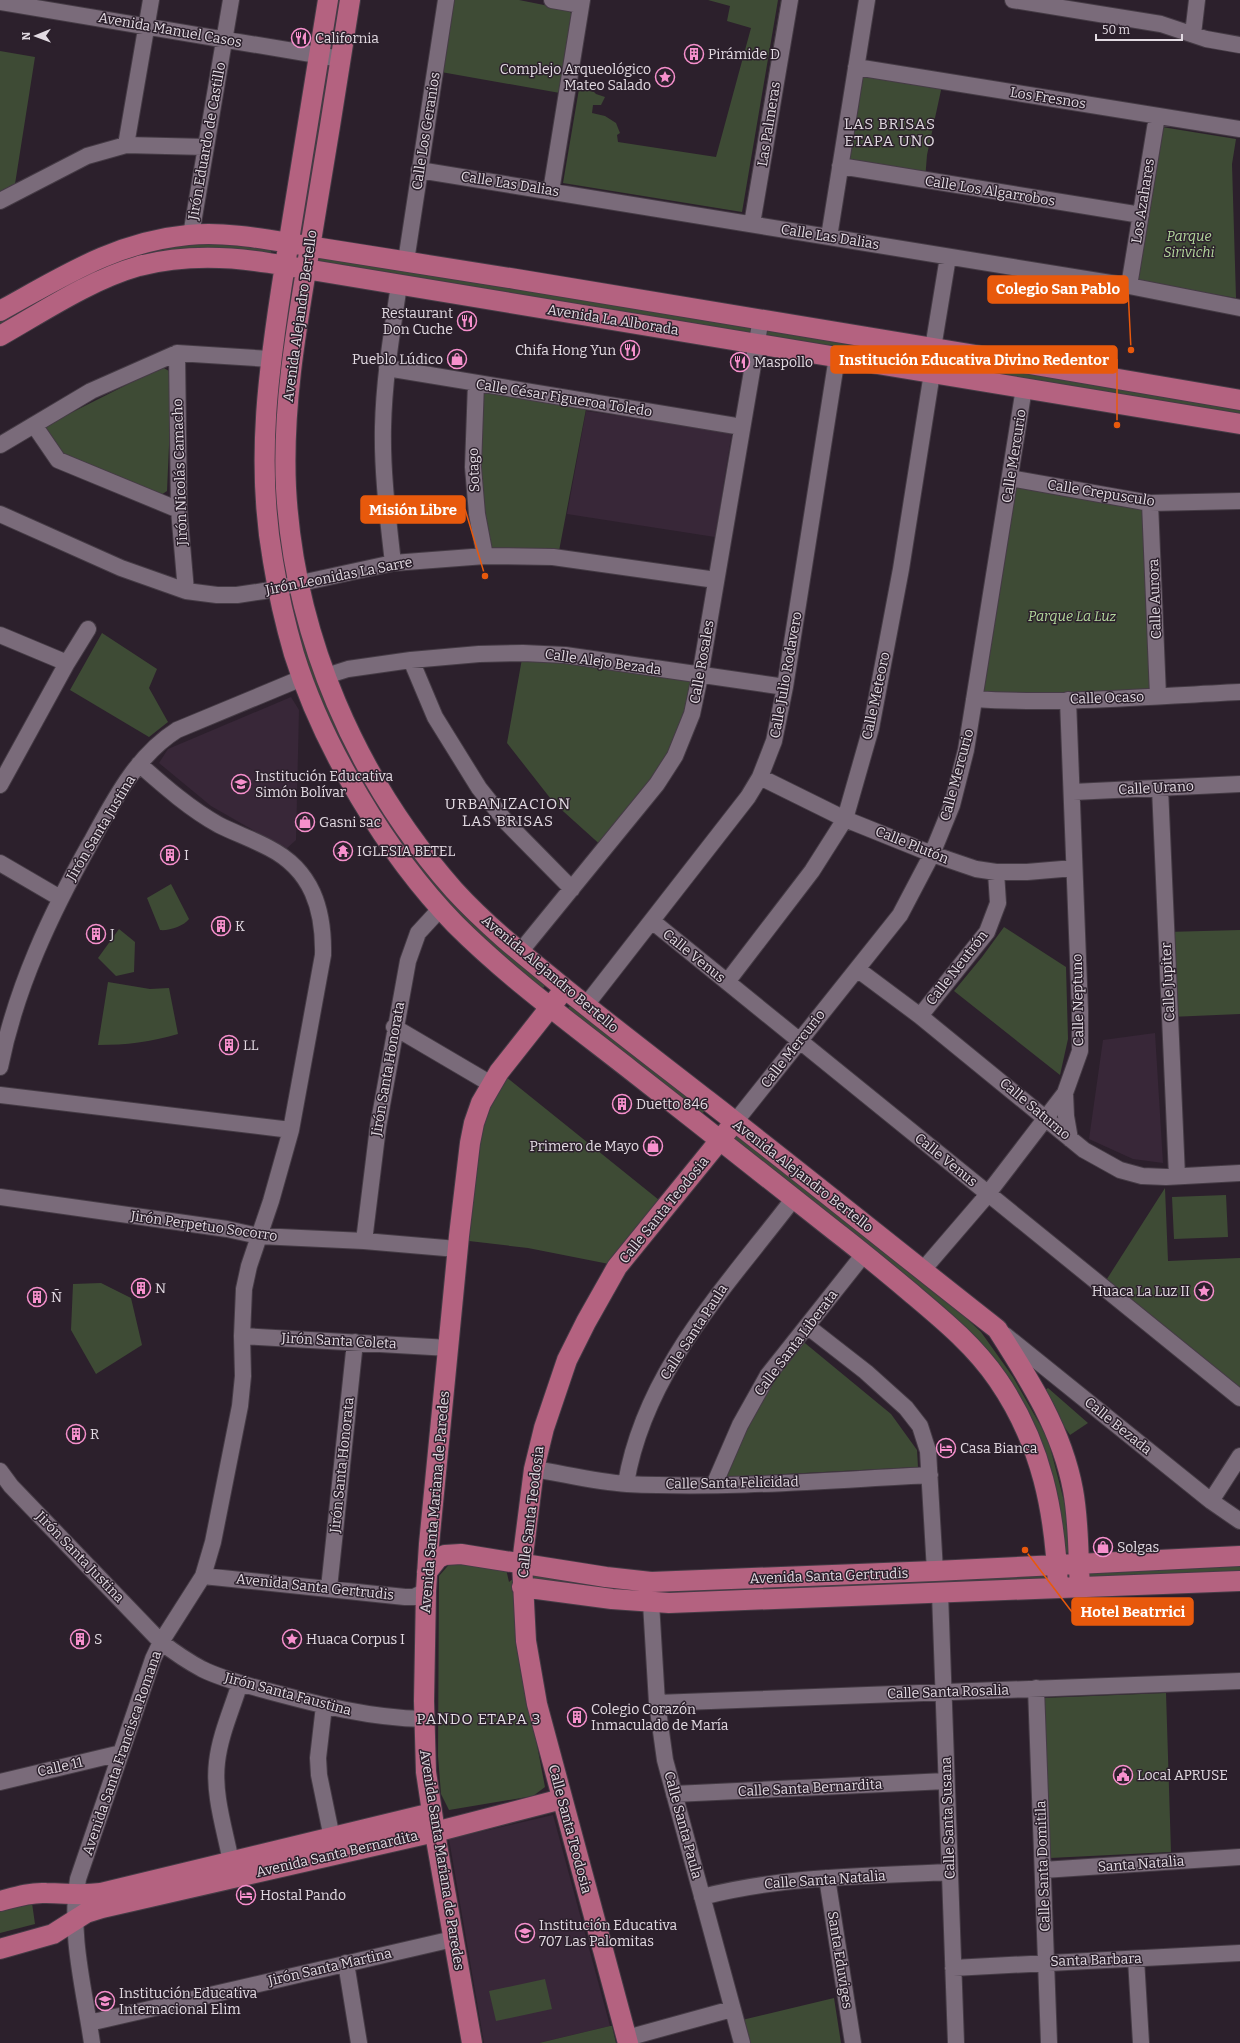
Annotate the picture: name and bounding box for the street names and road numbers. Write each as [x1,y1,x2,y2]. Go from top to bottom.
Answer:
street label: Avenida Manuel Casos [97,9,243,51]
street label: Jirón Eduardo de Castillo [185,61,229,222]
street label: Calle Los Geranios [408,71,444,191]
street label: Las Palmeras [754,80,784,168]
street label: Los Fresnos [1009,84,1087,112]
street label: Los Azahares [1128,157,1158,245]
street label: Calle Las Dalias [460,168,560,200]
street label: Calle Los Algarrobos [924,172,1056,210]
street label: Calle Las Dalias [780,221,880,253]
street label: Avenida Alejandro Bertello [280,229,320,403]
street label: Avenida La Alborada [546,301,680,339]
street label: Calle César Figueroa Toledo [475,376,653,420]
street label: Jirón Nicolás Camacho [169,398,191,547]
street label: Calle Mercurio [998,408,1030,504]
street label: Sotago [465,447,483,493]
street label: Calle Crepusculo [1046,476,1156,510]
street label: Jirón Leonidas La Sarre [263,553,414,599]
street label: Calle Aurora [1145,558,1165,639]
street label: Calle Julio Rodavero [767,610,805,740]
street label: Calle Rosales [686,619,718,705]
street label: Calle Alejo Bezada [544,645,663,679]
street label: Calle Meteoro [858,651,894,741]
street label: Calle Ocaso [1069,688,1145,708]
street label: Calle Mercurio [937,727,977,823]
street label: Jirón Santa Justina [62,772,139,885]
street label: Calle Urano [1118,778,1194,798]
street label: Calle Plutón [873,823,951,867]
street label: Avenida Alejandro Bertello [478,912,622,1036]
street label: Calle Venus [659,926,729,986]
street label: Calle Neutrón [923,927,991,1009]
street label: Calle Jupiter [1157,942,1179,1022]
street label: Calle Neptuno [1069,954,1087,1046]
street label: Jirón Santa Honorata [368,1000,408,1139]
street label: Calle Mercurio [757,1007,829,1091]
street label: Calle Saturno [996,1074,1074,1144]
street label: Avenida Alejandro Bertello [729,1116,877,1236]
street label: Calle Venus [911,1130,981,1190]
street label: Calle Santa Teodosia [616,1153,713,1267]
street label: Jirón Perpetuo Socorro [129,1207,278,1245]
street label: Calle Santa Paula [657,1281,731,1383]
street label: Calle Santa Liberata [751,1286,842,1399]
street label: Jirón Santa Coleta [280,1329,397,1353]
street label: Avenida Santa Mariana de Paredes [417,1390,453,1614]
street label: Calle Bezada [1081,1394,1155,1458]
street label: Jirón Santa Honorata [326,1396,358,1535]
street label: Calle Santa Teodosia [514,1445,548,1579]
street label: Calle Santa Felicidad [665,1473,799,1493]
street label: Jirón Santa Justina [32,1507,128,1606]
street label: Avenida Santa Gertrudis [749,1565,909,1587]
street label: Avenida Santa Gertrudis [235,1570,395,1604]
street label: Avenida Santa Francisca Romana [79,1648,165,1858]
street label: Jirón Santa Faustina [222,1669,354,1719]
street label: Calle Santa Rosalia [887,1681,1010,1703]
street label: Avenida Santa Mariana de Paredes [416,1749,468,1971]
street label: Calle 11 [36,1753,85,1780]
street label: Calle Santa Susana [937,1756,959,1880]
street label: Calle Santa Teodosia [545,1763,595,1896]
street label: Calle Santa Paula [660,1769,706,1881]
street label: Calle Santa Bernardita [737,1776,883,1800]
street label: Calle Santa Domitila [1032,1800,1054,1932]
street label: Avenida Santa Bernardita [254,1827,420,1881]
street label: Santa Natalia [1097,1852,1185,1876]
street label: Calle Santa Natalia [764,1867,887,1893]
street label: Santa Eduviges [824,1910,856,2010]
street label: Jirón Santa Martina [266,1944,394,1990]
street label: Santa Barbara [1050,1950,1142,1970]

